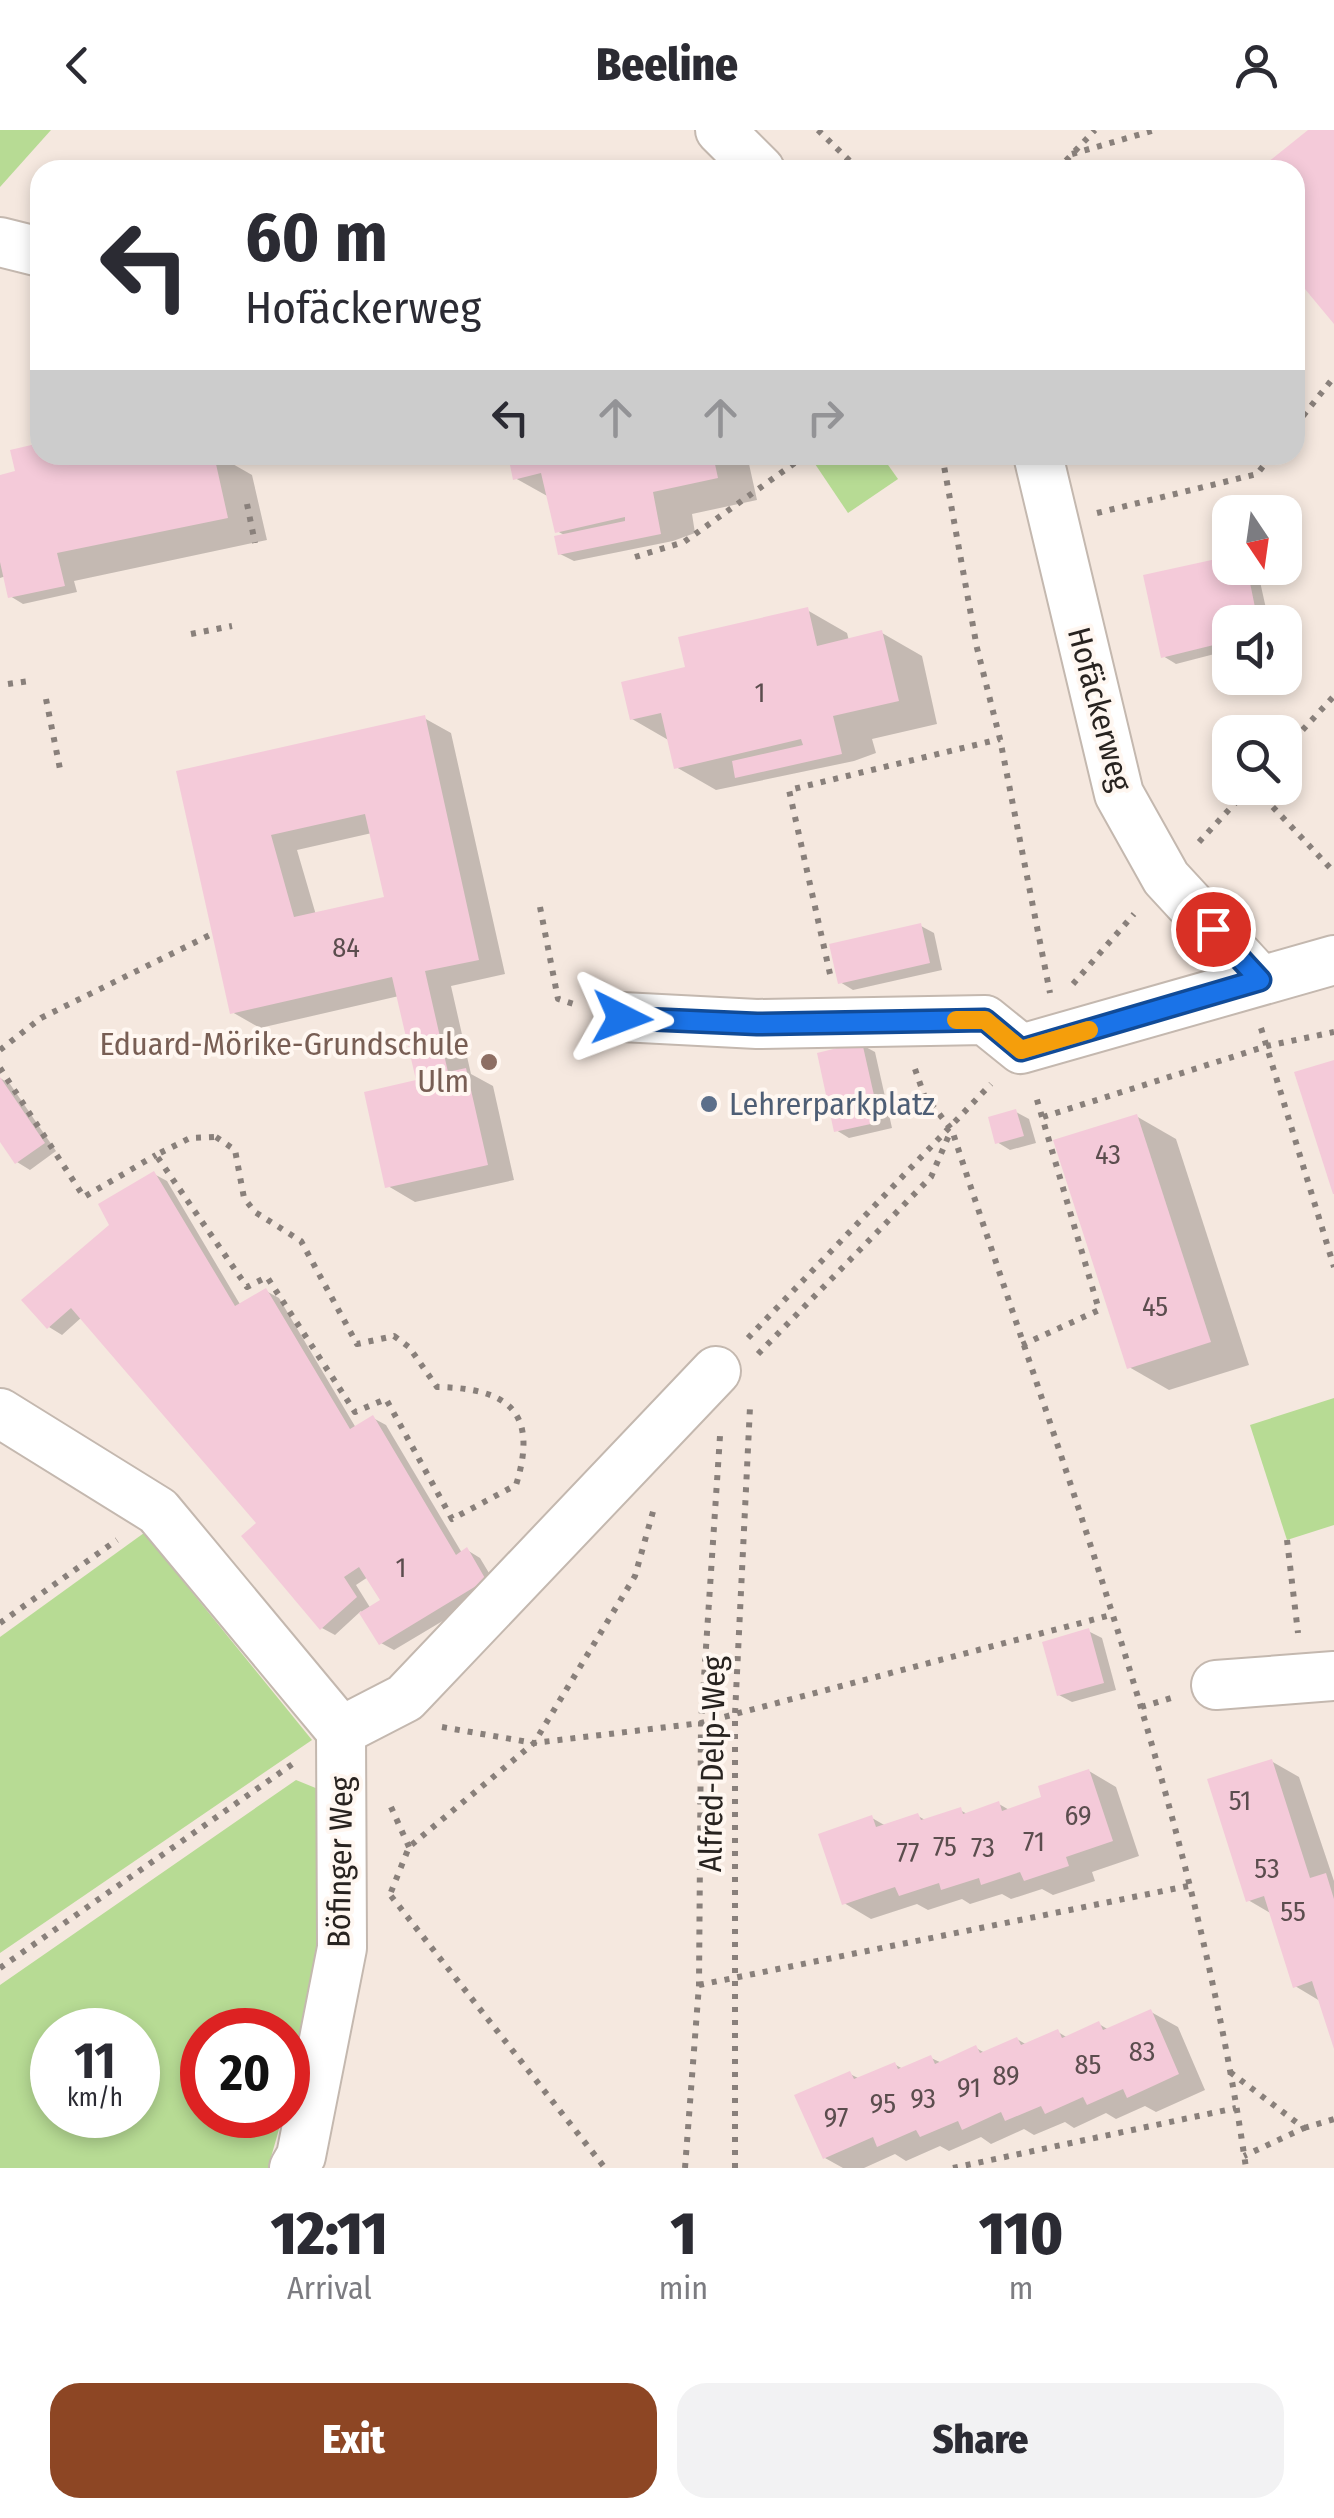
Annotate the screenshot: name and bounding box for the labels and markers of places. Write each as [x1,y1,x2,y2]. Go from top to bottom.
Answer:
pin [1171,887,1256,972]
place label: Eduard-Mörike-Grundschule Ulm [99,1025,469,1100]
marker: Eduard-Mörike-Grundschule Ulm [478,1051,500,1073]
place label: Lehrerparkplatz [729,1085,935,1123]
marker: Lehrerparkplatz [698,1093,720,1115]

